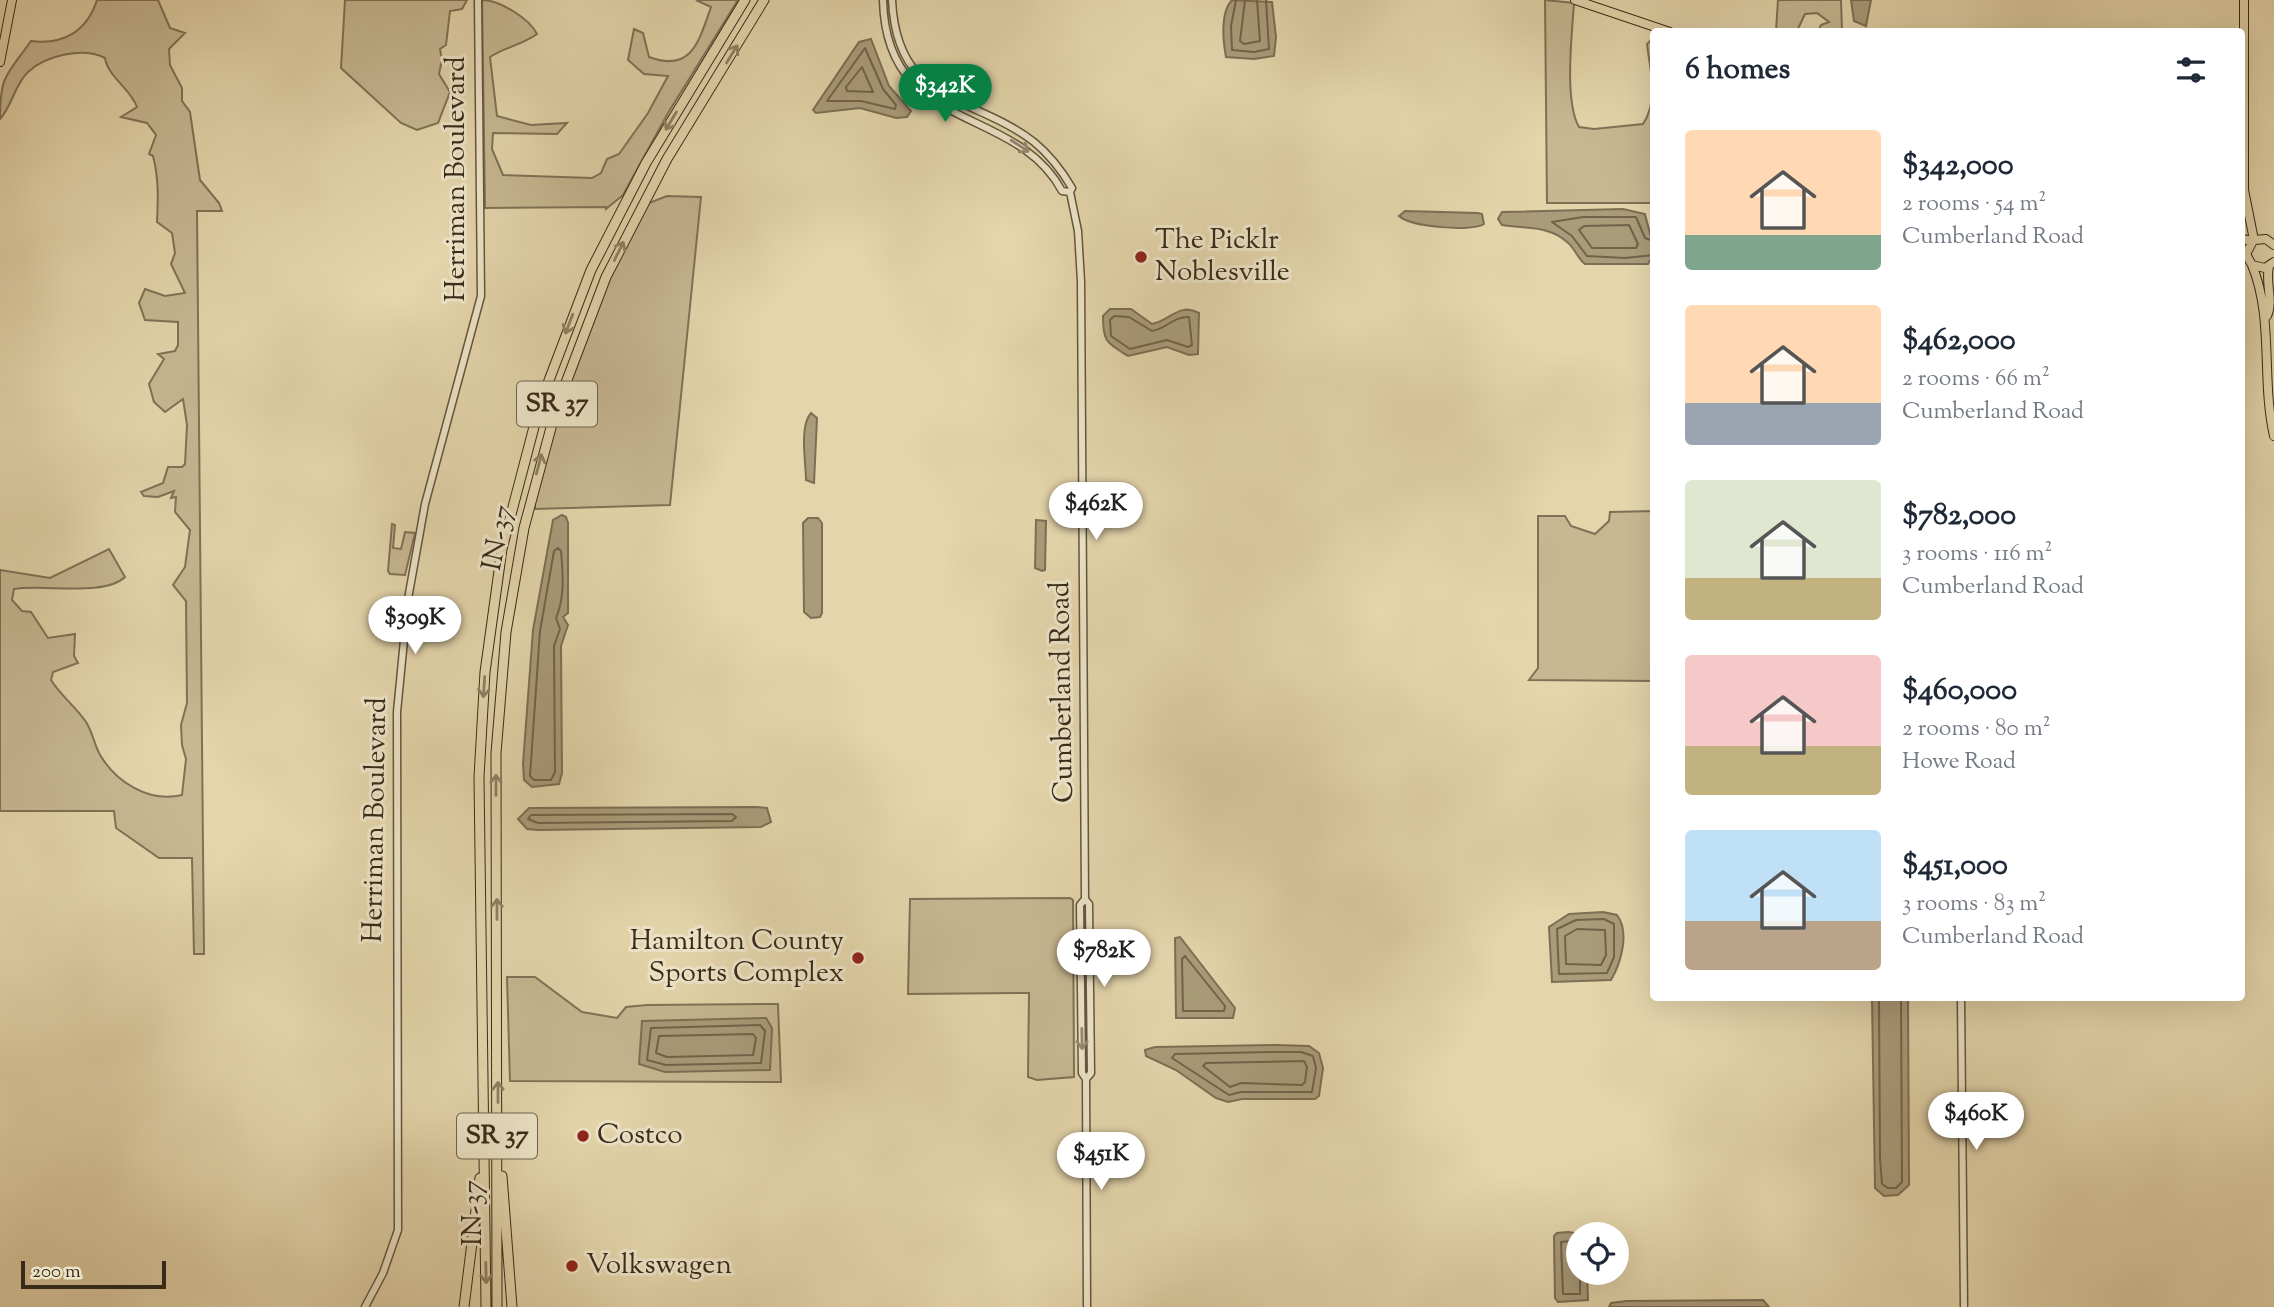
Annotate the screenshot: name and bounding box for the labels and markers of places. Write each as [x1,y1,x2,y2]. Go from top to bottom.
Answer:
pin: $342K [896,64,994,124]
place label: The Picklr Noblesville [1155,221,1290,293]
marker: The Picklr Noblesville [1133,249,1149,265]
pin: $462K [1047,482,1145,542]
pin: $309K [366,596,464,656]
place label: Hamilton County Sports Complex [630,922,844,994]
pin: $782K [1055,930,1153,989]
marker: Hamilton County Sports Complex [850,950,866,966]
pin: $460K [1927,1092,2025,1152]
place label: Costco [597,1116,683,1156]
marker: Costco [575,1128,591,1144]
pin: $451K [1052,1132,1150,1192]
place label: Volkswagen [586,1246,732,1286]
marker: Volkswagen [564,1258,580,1274]

